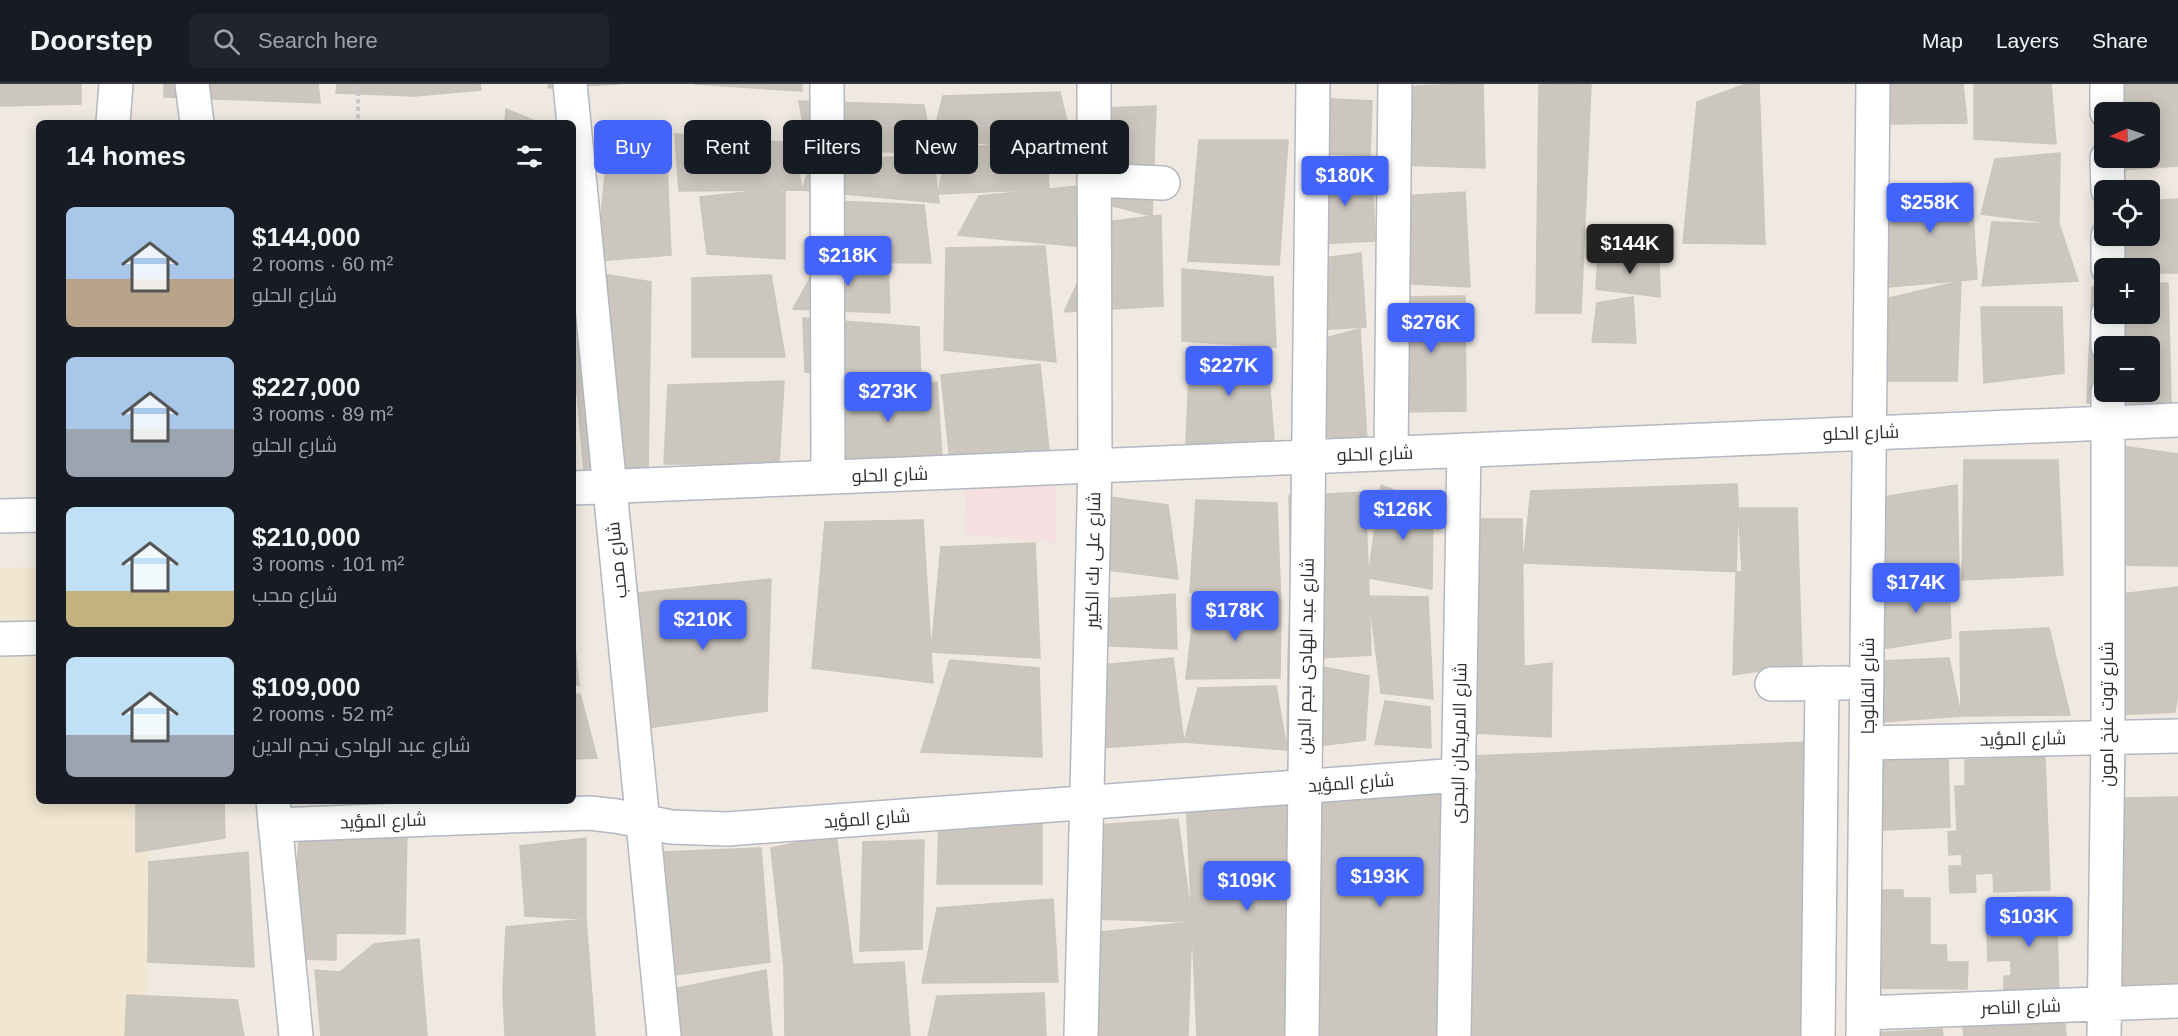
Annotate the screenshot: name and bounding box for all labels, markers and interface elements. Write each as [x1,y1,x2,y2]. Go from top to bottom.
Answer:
search box [189,14,609,68]
text: Doorstep [30,25,153,56]
icon: search [210,25,243,58]
text: Search here [258,28,378,53]
text: Map [1922,29,1963,52]
text: Layers [1996,29,2059,52]
text: Share [2092,29,2148,52]
north arrow [2094,102,2160,168]
map controls [2094,102,2160,402]
chip: Buy [594,120,672,174]
chip: Rent [684,120,771,174]
chip: Filters [783,120,882,174]
chip: New [894,120,978,174]
chip: Apartment [990,120,1129,174]
icon: filters [513,140,546,173]
text: 14 homes [66,141,186,171]
pin: $180K [1303,156,1387,207]
text: $180K [1316,164,1374,186]
button: locate [2094,180,2160,246]
pin: $258K [1888,183,1972,234]
text: $258K [1901,191,1959,213]
text: $144,000 [252,222,360,252]
pin: $144K [1588,224,1672,275]
icon: home [114,231,186,303]
text: $144K [1601,232,1659,254]
pin: $218K [806,236,890,287]
text: $218K [819,244,877,266]
text: 2 rooms · 60 m² [252,253,393,275]
button: + [2094,258,2160,324]
text: شارع الحلو [252,284,337,306]
pin: $276K [1389,303,1473,354]
text: $276K [1402,311,1460,333]
button: − [2094,336,2160,402]
pin: $227K [1187,346,1271,397]
text: $227K [1200,354,1258,376]
text: $227,000 [252,372,360,402]
pin: $273K [846,372,930,423]
text: $273K [859,380,917,402]
icon: home [114,381,186,453]
text: 3 rooms · 89 m² [252,403,393,425]
street label: شارع الحلو [1822,422,1900,446]
text: شارع الحلو [252,434,337,456]
street label: شارع الحلو [1336,443,1414,467]
street label: شارع الحلو [851,464,929,488]
pin: $126K [1361,490,1445,541]
street label: شارع على بك الكبير [1082,492,1106,629]
text: $126K [1374,498,1432,520]
street label: شارع محب [603,520,633,599]
text: $210,000 [252,522,360,552]
icon: home [114,531,186,603]
text: 3 rooms · 101 m² [252,553,404,575]
street label: شارع عبد الهادى نجم الدين [1294,558,1320,754]
pin: $174K [1874,563,1958,614]
text: $174K [1887,571,1945,593]
text: شارع محب [252,584,338,606]
pin: $178K [1193,591,1277,642]
text: $178K [1206,599,1264,621]
pin: $210K [661,600,745,651]
text: $210K [674,608,732,630]
street label: شارع الفالوجا [1858,637,1880,735]
street label: شارع توت عنخ امون [2097,641,2119,787]
street label: شارع الامريكان البحرى [1448,662,1472,824]
text: $109,000 [252,672,360,702]
icon: home [114,681,186,753]
text: 2 rooms · 52 m² [252,703,393,725]
street label: شارع المؤيد [1980,728,2067,752]
text: شارع عبد الهادى نجم الدين [252,734,470,756]
street label: شارع المؤيد [1307,770,1395,798]
street label: شارع المؤيد [823,806,911,834]
street label: شارع المؤيد [339,809,427,835]
pin: $193K [1338,857,1422,908]
pin: $109K [1205,861,1289,912]
text: $193K [1351,865,1409,887]
text: $109K [1218,869,1276,891]
pin: $103K [1987,897,2071,948]
text: $103K [2000,905,2058,927]
street label: شارع الناصر [1980,996,2061,1020]

